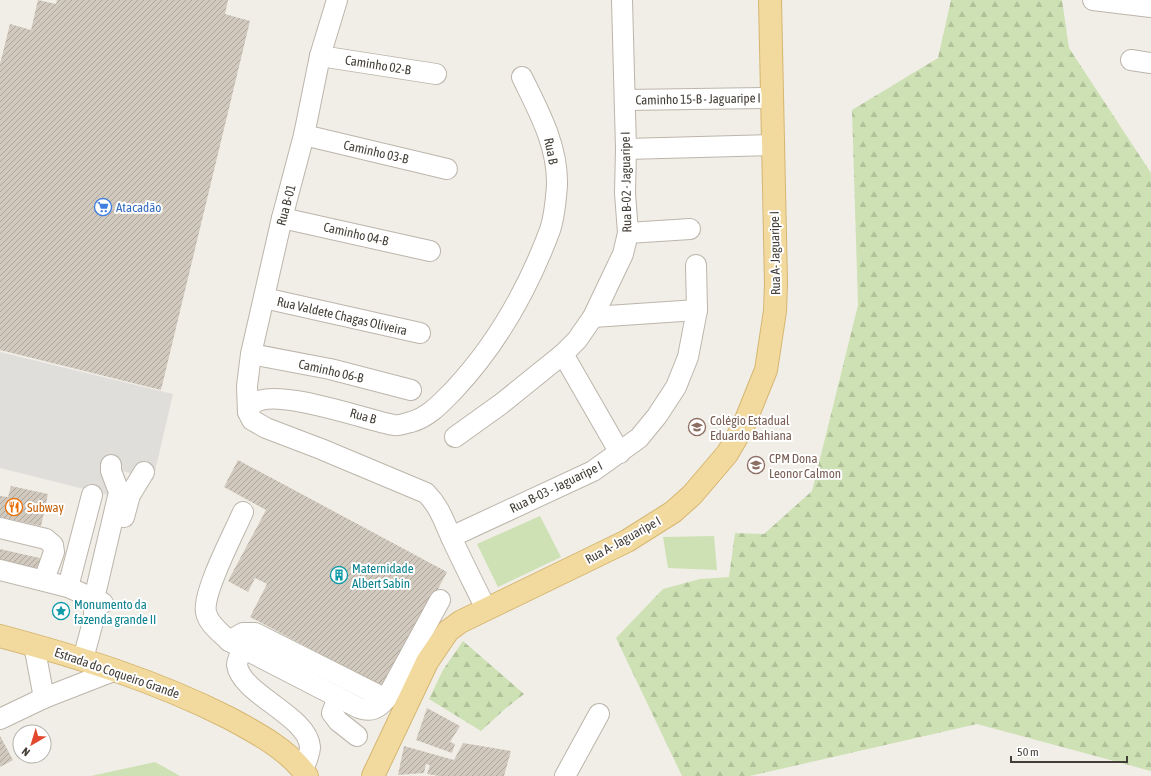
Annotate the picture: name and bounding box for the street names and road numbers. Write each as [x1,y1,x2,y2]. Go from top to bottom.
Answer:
street label: Caminho 02-B [344,52,413,78]
street label: Caminho 15-B - Jaguaripe I [635,90,761,108]
street label: Rua B-02 - Jaguaripe I [618,131,634,233]
street label: Rua B [541,136,561,166]
street label: Caminho 03-B [342,137,411,167]
street label: Rua B-01 [273,183,299,227]
street label: Rua A- Jaguaripe I [767,211,783,295]
street label: Caminho 04-B [322,219,391,249]
street label: Rua Valdete Chagas Oliveira [276,294,408,338]
street label: Caminho 06-B [297,356,366,386]
street label: Rua B [348,405,379,427]
street label: Rua B-03 - Jaguaripe I [507,458,605,516]
street label: Rua A- Jaguaripe I [583,513,663,567]
street label: Estrada do Coqueiro Grande [52,645,182,702]

